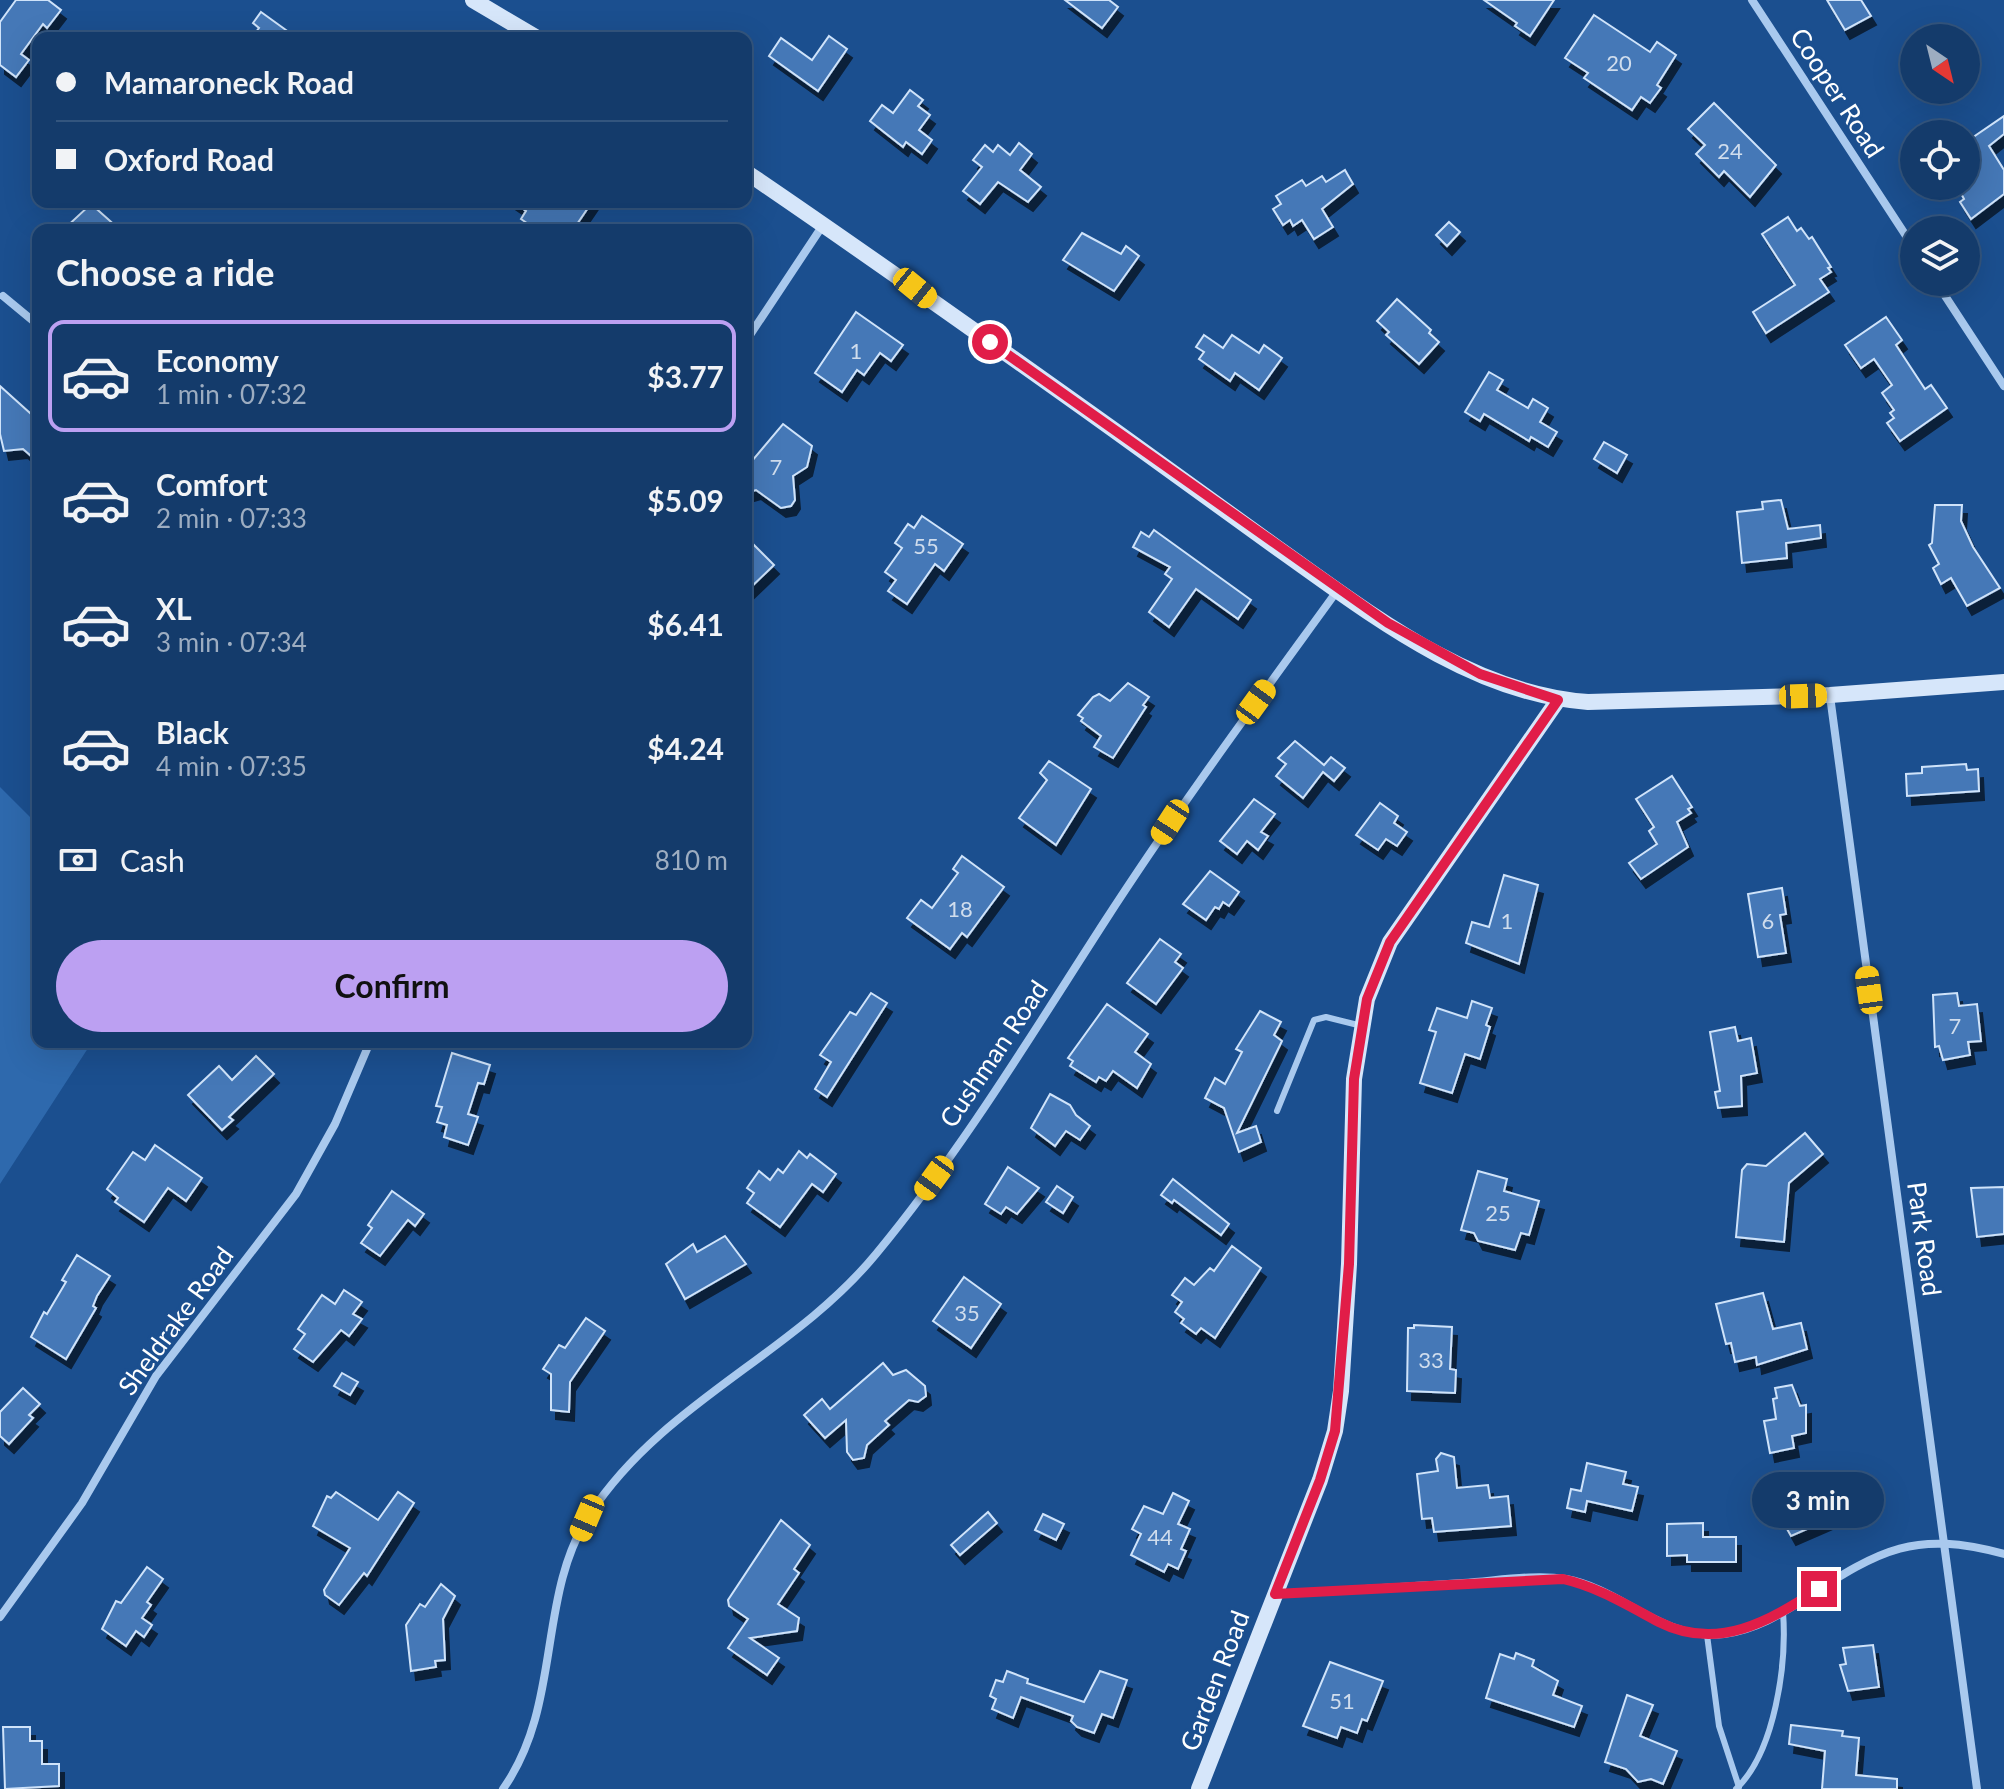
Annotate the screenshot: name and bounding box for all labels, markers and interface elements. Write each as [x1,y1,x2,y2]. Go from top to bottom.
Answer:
street label: Cooper Road [1784,22,1892,163]
north arrow [1900,24,1980,104]
map controls [1900,24,1980,296]
house number: 20 [1606,49,1632,76]
text: Mamaroneck Road [104,64,354,100]
button: locate [1900,120,1980,200]
house number: 24 [1717,137,1743,164]
text: Oxford Road [104,141,274,177]
button: layers [1900,216,1980,296]
text: Choose a ride [56,250,275,294]
car [889,264,941,312]
route start [972,324,1008,360]
house number: 1 [850,337,862,364]
icon: car [60,340,132,412]
text: Economy [156,342,279,378]
text: $3.77 [647,358,724,394]
text: 1 min · 07:32 [156,378,307,410]
house number: 7 [770,453,782,480]
icon: car [60,464,132,536]
text: Comfort [156,466,268,502]
text: $5.09 [647,482,724,518]
text: 2 min · 07:33 [156,502,307,534]
house number: 55 [913,532,939,559]
icon: car [60,588,132,660]
text: XL [156,590,192,626]
text: $6.41 [647,606,724,642]
text: 3 min · 07:34 [156,626,307,658]
car [1232,676,1280,728]
car [1779,683,1827,709]
icon: car [60,712,132,784]
text: Black [156,714,229,750]
text: $4.24 [647,730,724,766]
text: 4 min · 07:35 [156,750,307,782]
car [1147,795,1193,849]
icon: cash [56,838,100,882]
text: Cash [120,842,185,878]
text: 810 m [655,844,728,876]
house number: 18 [947,895,973,922]
house number: 1 [1501,907,1513,934]
house number: 6 [1762,907,1774,934]
button: Confirm [56,940,728,1032]
car [1854,965,1884,1015]
street label: Cushman Road [932,974,1054,1133]
house number: 7 [1949,1012,1961,1039]
car [910,1152,958,1204]
street label: Park Road [1901,1180,1949,1298]
house number: 25 [1485,1199,1511,1226]
street label: Sheldrake Road [111,1240,240,1401]
house number: 35 [954,1299,980,1326]
house number: 33 [1418,1346,1444,1373]
callout: 3 min [1753,1473,1885,1529]
text: 3 min [1786,1484,1850,1516]
car [567,1491,607,1545]
house number: 44 [1147,1523,1173,1550]
route end [1801,1571,1837,1607]
street label: Garden Road [1173,1606,1256,1755]
house number: 51 [1329,1687,1355,1714]

